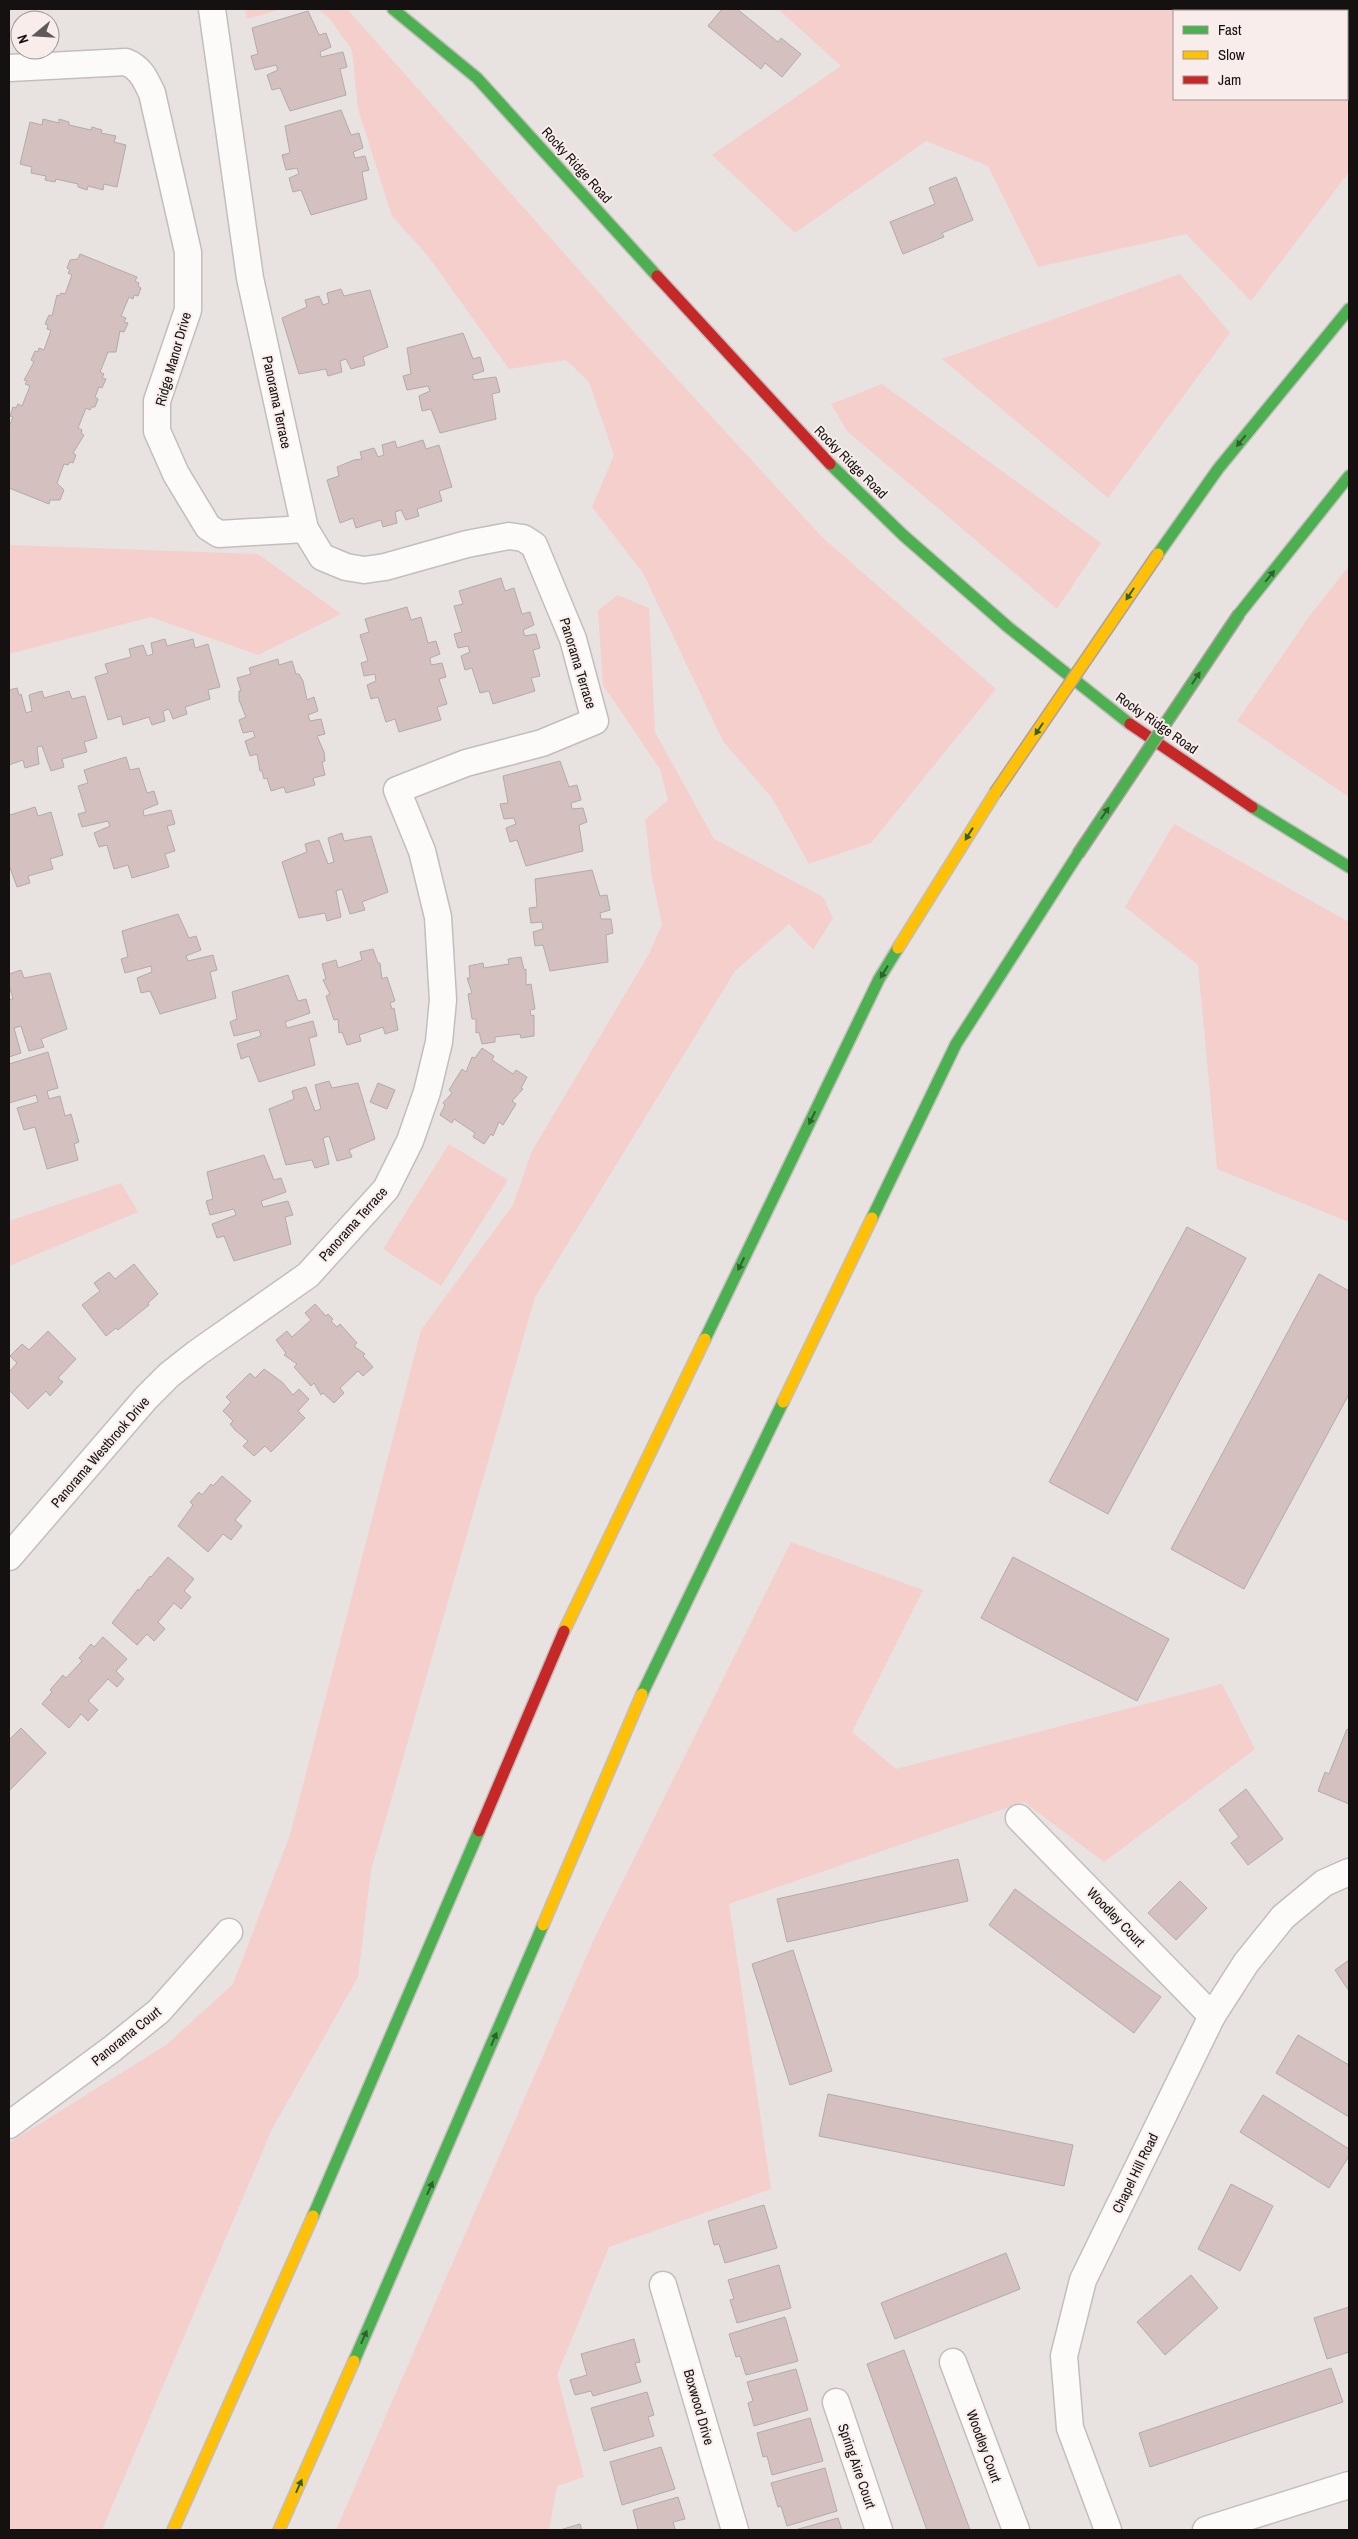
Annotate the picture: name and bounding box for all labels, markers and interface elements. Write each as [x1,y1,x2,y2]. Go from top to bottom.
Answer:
north arrow [10,10,60,60]
legend [1173,10,1348,100]
text: Fast [1218,19,1242,40]
text: N [13,32,32,46]
text: Slow [1218,44,1245,65]
text: Jam [1218,69,1241,90]
street label: Rocky Ridge Road [538,123,616,207]
street label: Ridge Manor Drive [151,310,195,408]
street label: Panorama Terrace [258,354,296,450]
street label: Rocky Ridge Road [811,422,891,502]
one-way arrow [1235,434,1246,447]
one-way arrow [1264,569,1275,582]
one-way arrow [1125,588,1135,601]
street label: Panorama Terrace [556,615,600,711]
one-way arrow [1191,672,1201,685]
street label: Rocky Ridge Road [1112,688,1202,758]
one-way arrow [1034,722,1044,735]
one-way arrow [1100,806,1110,820]
one-way arrow [965,828,974,841]
one-way arrow [879,966,888,979]
one-way arrow [808,1111,816,1125]
street label: Panorama Terrace [315,1183,391,1265]
one-way arrow [737,1257,745,1271]
street label: Panorama Westbrook Drive [47,1393,153,1511]
street label: Woodley Court [1083,1884,1149,1950]
street label: Panorama Court [88,2003,164,2069]
one-way arrow [490,2031,498,2046]
street label: Chapel Hill Road [1108,2130,1162,2216]
one-way arrow [427,2181,435,2195]
one-way arrow [361,2330,369,2344]
street label: Boxwood Drive [680,2367,718,2447]
street label: Woodley Court [963,2407,1005,2485]
street label: Spring Aire Court [834,2421,880,2511]
one-way arrow [295,2479,303,2493]

